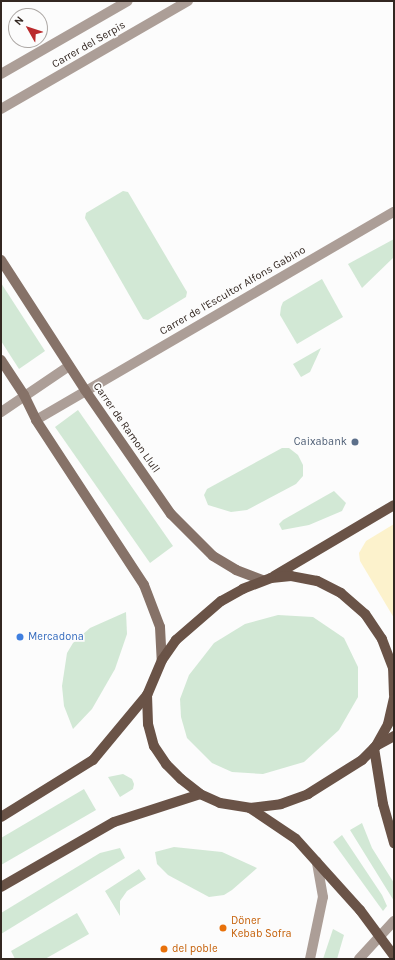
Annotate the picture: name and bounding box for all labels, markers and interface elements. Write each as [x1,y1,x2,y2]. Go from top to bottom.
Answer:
north arrow [8,8,48,48]
text: N [12,14,27,28]
street label: Carrer del Serpis [50,19,128,71]
street label: Carrer de l'Escultor Alfons Gabino [158,244,308,338]
street label: Carrer de Ramon Llull [90,380,162,476]
place label: Caixabank [294,435,347,449]
marker: Caixabank [350,437,360,447]
place label: Mercadona [28,630,84,644]
marker: Mercadona [15,632,25,642]
place label: Döner Kebab Sofra [231,915,291,941]
marker: Döner Kebab Sofra [218,923,228,933]
place label: del poble [172,942,218,956]
marker: del poble [159,944,169,954]

